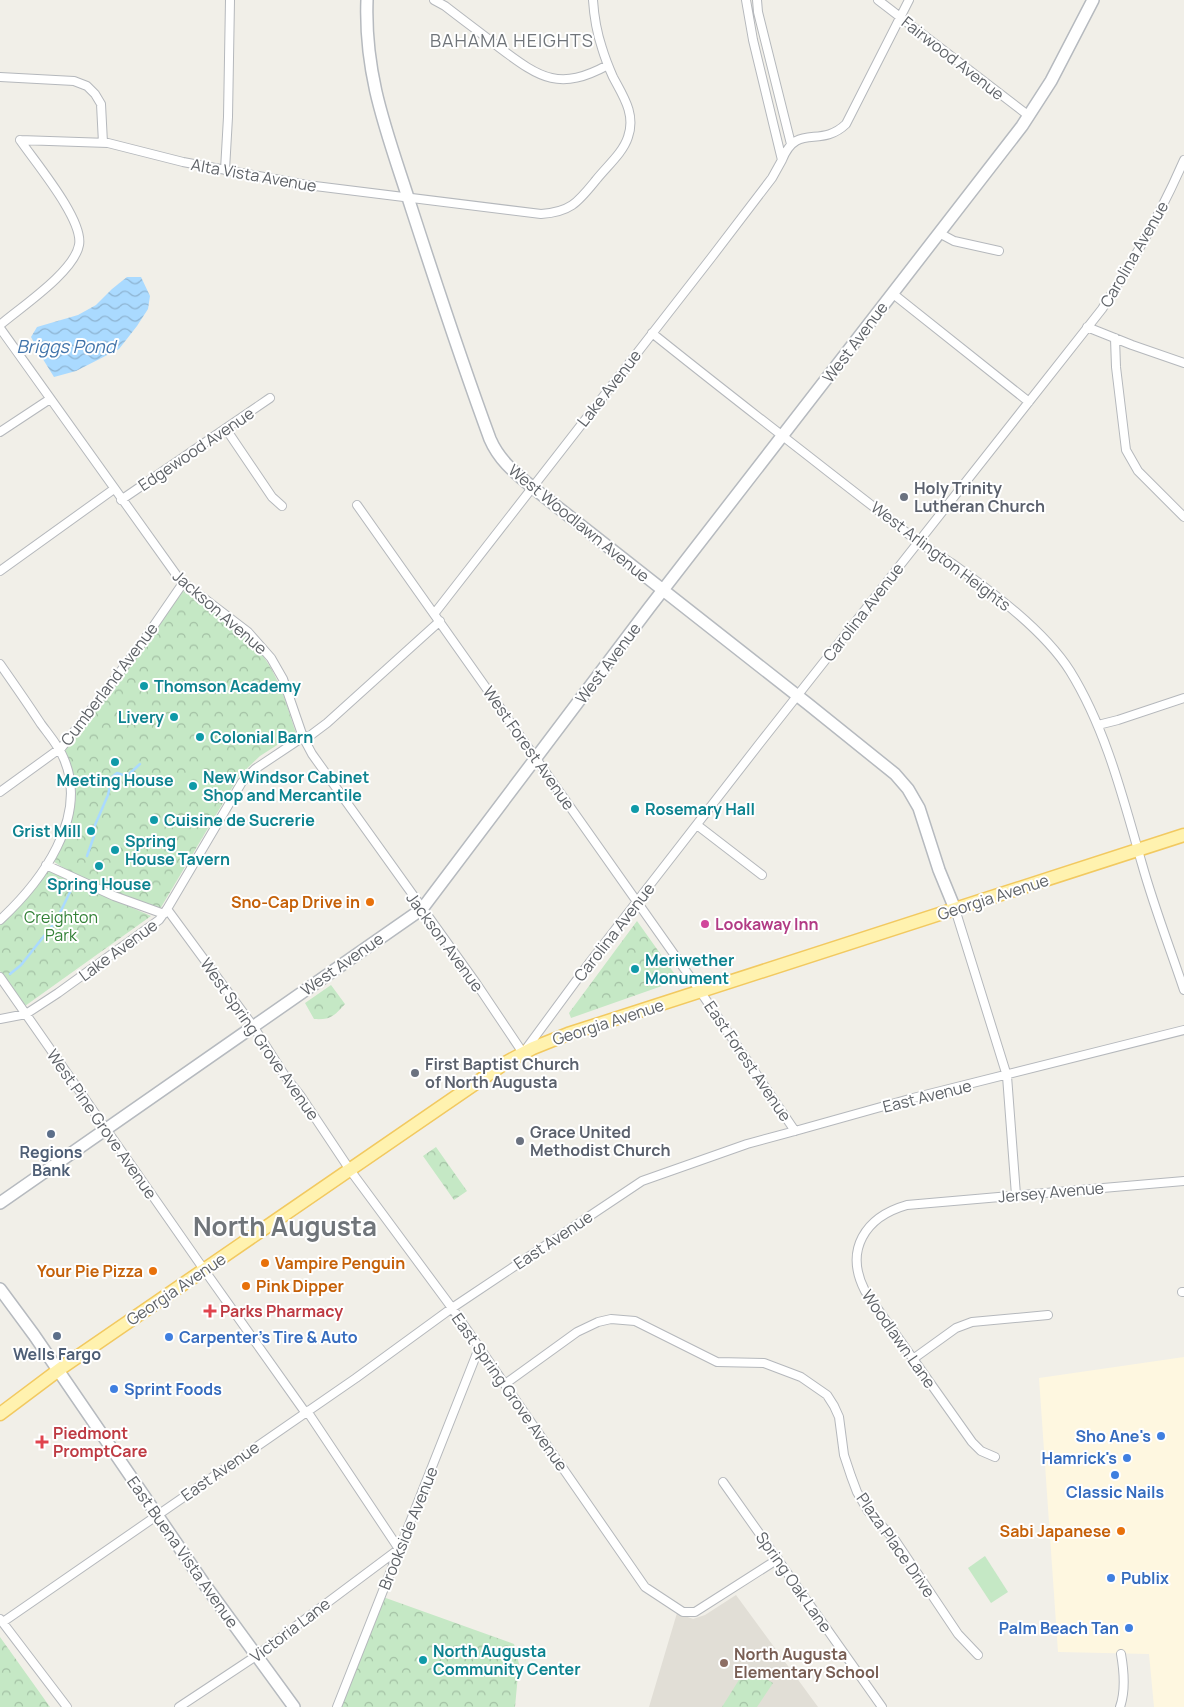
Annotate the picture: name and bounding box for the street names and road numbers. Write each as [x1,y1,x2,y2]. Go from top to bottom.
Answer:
street label: Fairwood Avenue [897,11,1009,105]
street label: Alta Vista Avenue [189,153,319,197]
street label: Carolina Avenue [1095,197,1173,311]
street label: West Avenue [817,297,893,387]
street label: Lake Avenue [572,345,646,431]
street label: Edgewood Avenue [134,402,258,496]
street label: West Woodlawn Avenue [504,459,654,587]
street label: West Arlington Heights [867,496,1015,616]
street label: Carolina Avenue [818,558,908,666]
street label: Jackson Avenue [168,565,272,659]
street label: Cumberland Avenue [55,618,163,750]
street label: West Avenue [570,618,646,708]
street label: West Forest Avenue [478,682,580,814]
street label: Georgia Avenue [935,869,1051,925]
street label: Carolina Avenue [569,878,659,986]
street label: Jackson Avenue [401,888,489,996]
street label: Lake Avenue [74,914,162,986]
street label: West Avenue [296,927,388,1001]
street label: West Spring Grove Avenue [195,953,325,1125]
street label: Georgia Avenue [550,994,666,1050]
street label: East Forest Avenue [699,996,797,1126]
street label: West Pine Grove Avenue [42,1045,162,1203]
street label: East Avenue [880,1074,974,1118]
street label: Jersey Avenue [997,1176,1105,1208]
street label: East Avenue [509,1205,597,1275]
street label: Georgia Avenue [122,1248,230,1330]
street label: Woodlawn Lane [857,1285,941,1393]
street label: East Spring Grove Avenue [447,1309,573,1475]
street label: East Avenue [177,1436,263,1506]
street label: Brookside Avenue [373,1463,443,1593]
street label: East Buena Vista Avenue [122,1472,244,1632]
street label: Plaza Place Drive [852,1488,940,1602]
street label: Spring Oak Lane [751,1527,837,1637]
street label: Victoria Lane [245,1593,335,1667]

